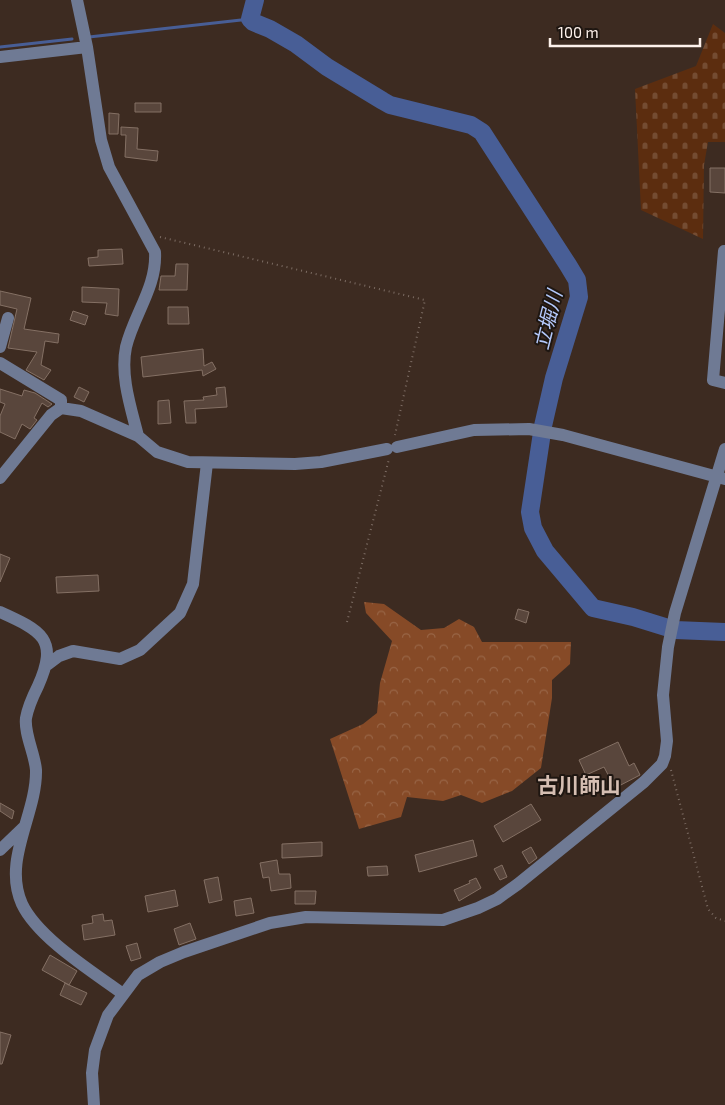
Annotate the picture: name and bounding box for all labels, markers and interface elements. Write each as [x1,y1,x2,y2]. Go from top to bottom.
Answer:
scale bar [550,15,700,47]
text: 100 m [558,23,599,41]
water label: 立堀川 [528,286,566,352]
district label: 古川師山 [537,772,621,797]

